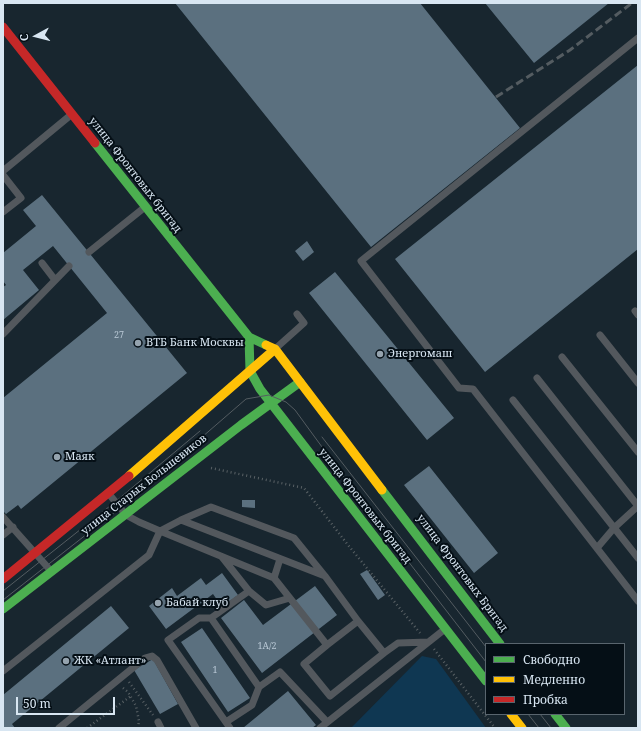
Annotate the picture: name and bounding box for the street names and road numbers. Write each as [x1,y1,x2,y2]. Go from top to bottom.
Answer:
street label: улица Фронтовых бригад [86,115,184,235]
street label: улица Старых Большевиков [79,432,209,538]
street label: улица Фронтовых бригад [316,446,414,566]
street label: улица Фронтовых Бригад [414,512,510,634]

